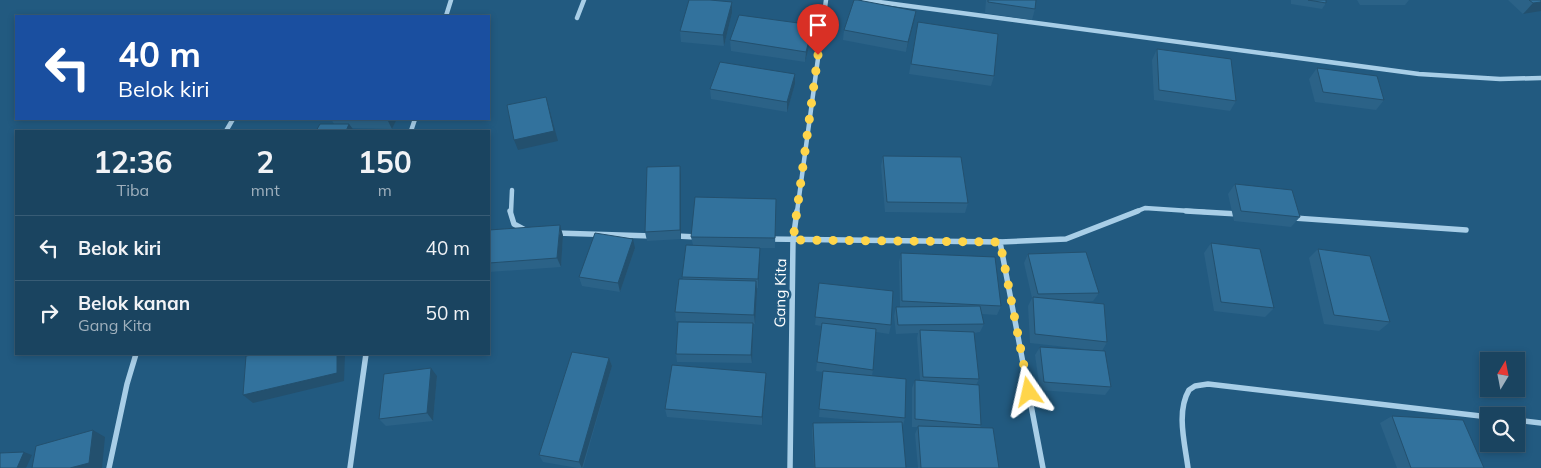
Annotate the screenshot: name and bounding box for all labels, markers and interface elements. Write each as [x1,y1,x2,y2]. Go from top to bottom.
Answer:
pin [797,4,839,55]
icon: arrive [804,11,832,39]
text: 40 m [118,32,201,76]
icon: left [35,35,100,100]
text: Belok kiri [118,75,210,103]
text: 12:36 [93,143,173,181]
text: 2 [256,143,274,181]
text: 150 [358,143,412,181]
text: Tiba [117,180,149,200]
text: mnt [251,180,280,200]
text: m [378,180,392,200]
icon: left [35,234,63,262]
text: Belok kiri [78,236,161,260]
text: 40 m [426,236,470,260]
street label: Gang Kita [770,258,790,328]
text: Belok kanan [78,291,190,315]
icon: right [35,299,63,327]
text: 50 m [426,301,470,325]
text: Gang Kita [78,315,152,335]
north arrow [1480,352,1525,398]
map controls [1480,352,1525,452]
position arrow [1002,365,1054,417]
button: search [1480,407,1525,452]

